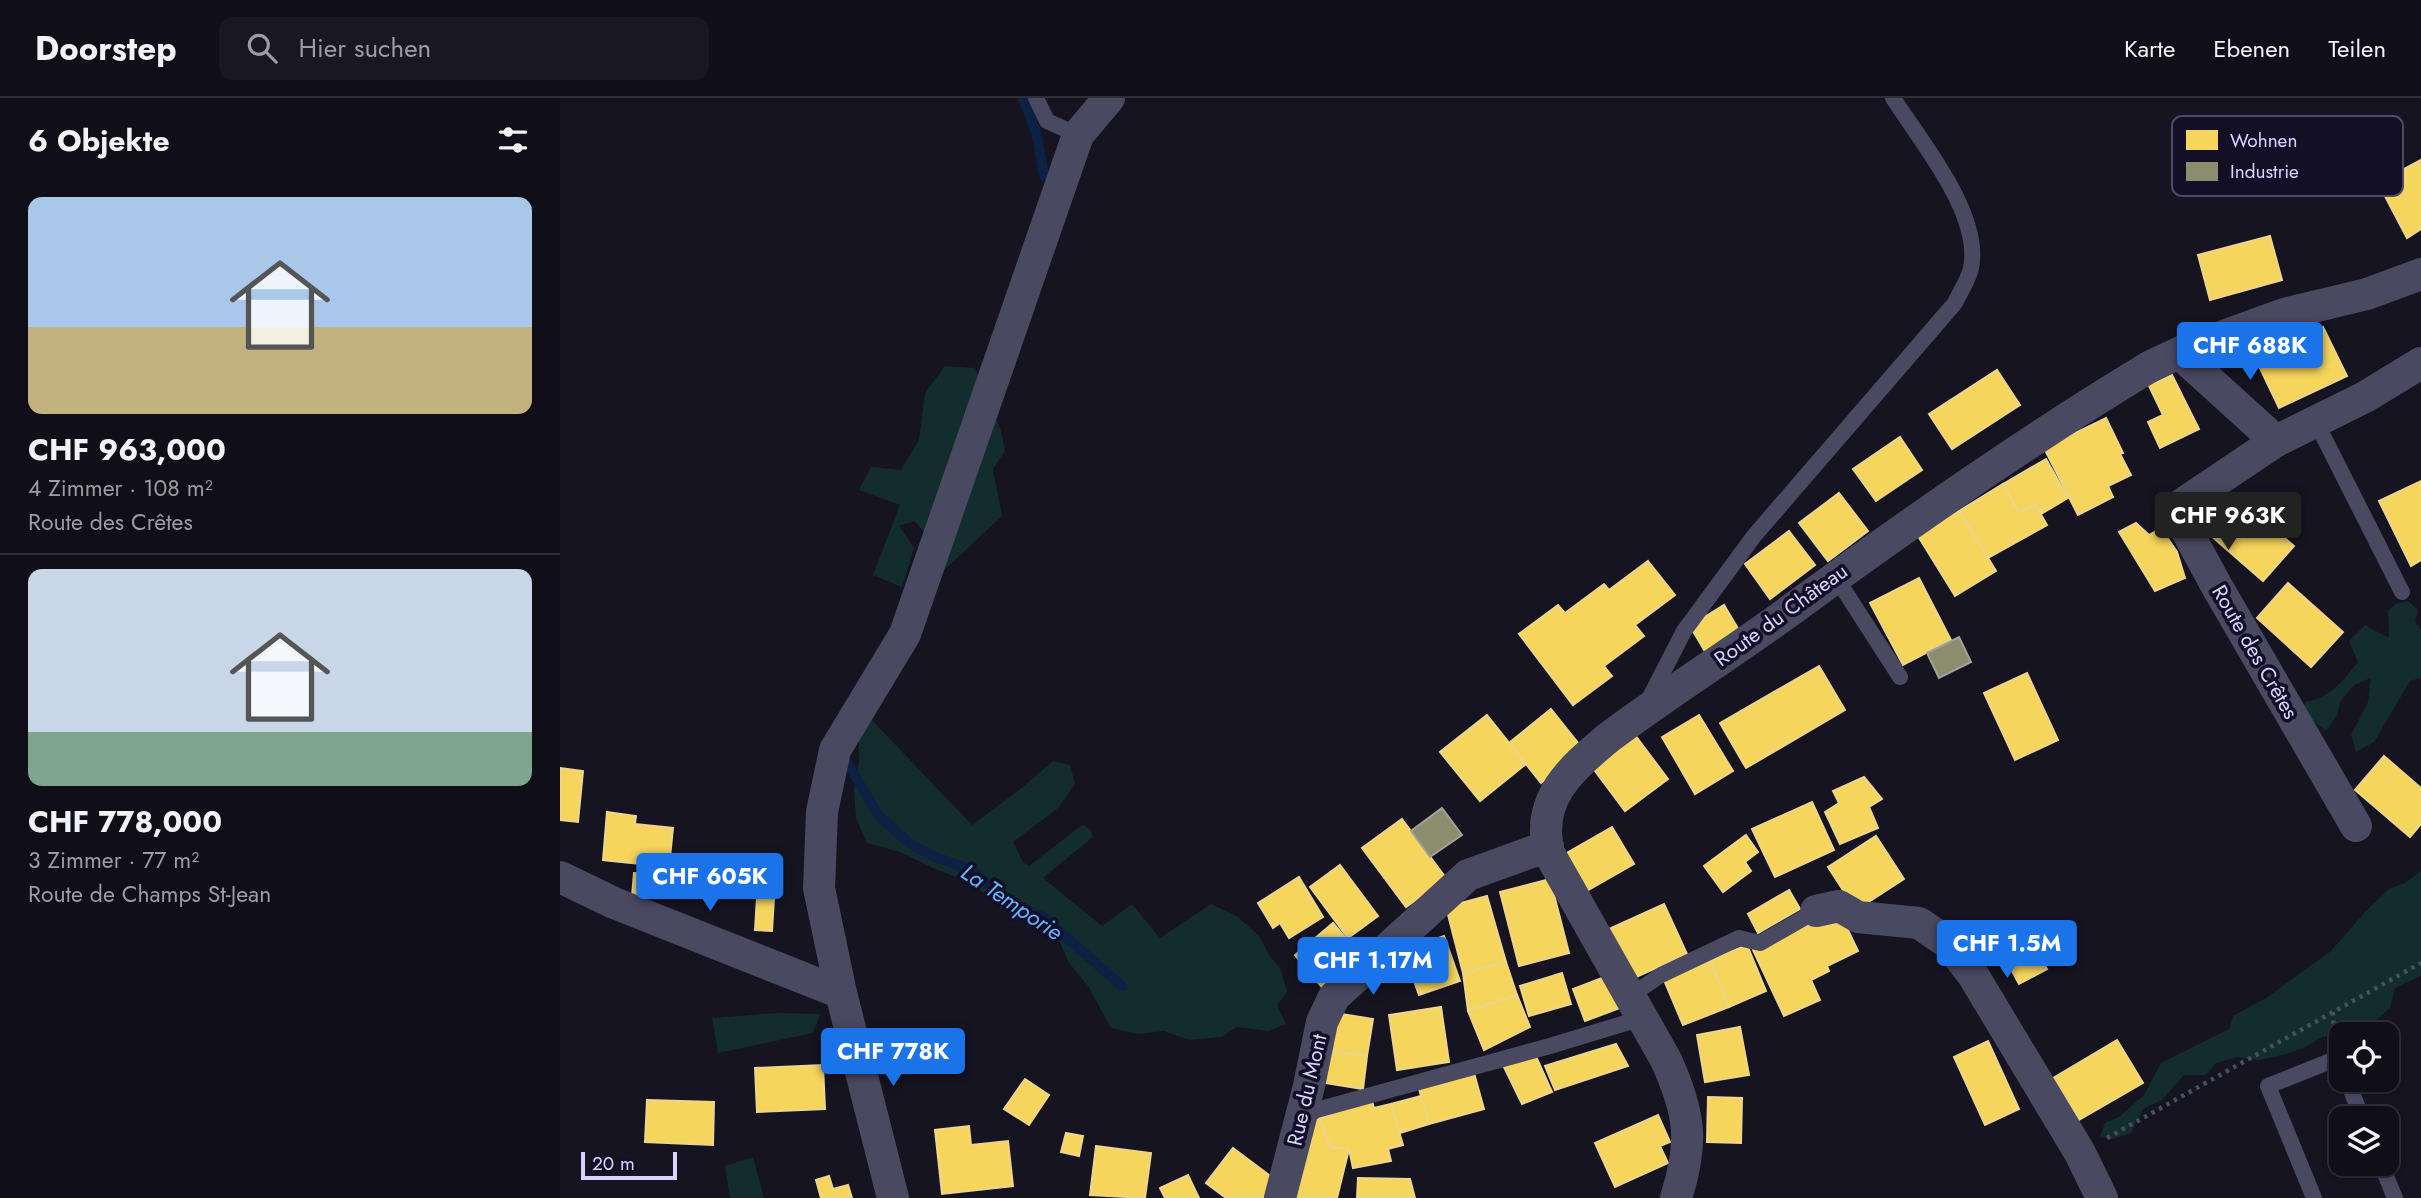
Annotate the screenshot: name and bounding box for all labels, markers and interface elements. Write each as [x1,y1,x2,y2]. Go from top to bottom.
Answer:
search box [219,17,709,80]
text: Doorstep [35,25,177,72]
icon: search [243,29,281,67]
text: Hier suchen [299,29,431,67]
text: Karte [2124,31,2175,66]
text: Ebenen [2213,31,2290,66]
text: Teilen [2328,31,2386,66]
legend [2172,116,2403,196]
text: 6 Objekte [28,119,170,162]
icon: filters [494,121,532,159]
text: Wohnen [2230,127,2297,154]
text: Industrie [2230,158,2299,185]
icon: home [217,242,343,368]
pin: CHF 688K [2178,322,2322,382]
text: CHF 688K [2193,328,2307,362]
text: CHF 963,000 [28,428,226,471]
text: 4 Zimmer · 108 m² [28,471,213,505]
pin: CHF 963K [2156,492,2300,552]
text: CHF 963K [2171,498,2285,532]
text: Route des Crêtes [28,505,193,539]
street label: Route du Château [1708,556,1854,674]
street label: Route des Crêtes [2204,579,2306,725]
icon: home [217,614,343,740]
text: CHF 778,000 [28,800,222,843]
text: 3 Zimmer · 77 m² [28,843,199,877]
pin: CHF 605K [638,854,782,913]
water label: La Temporie [954,855,1070,949]
text: CHF 605K [652,859,768,893]
text: Route de Champs St-Jean [28,877,271,911]
pin: CHF 1.5M [1935,920,2079,980]
text: CHF 1.5M [1953,926,2061,960]
pin: CHF 1.17M [1293,937,1453,997]
text: CHF 1.17M [1313,943,1433,977]
map controls [2329,1022,2399,1176]
button: locate [2329,1022,2399,1092]
pin: CHF 778K [821,1028,965,1088]
street label: Rue du Mont [1280,1031,1334,1149]
text: CHF 778K [837,1034,949,1068]
button: layers [2329,1106,2399,1176]
scale bar [581,1149,677,1181]
text: 20 m [592,1150,635,1177]

